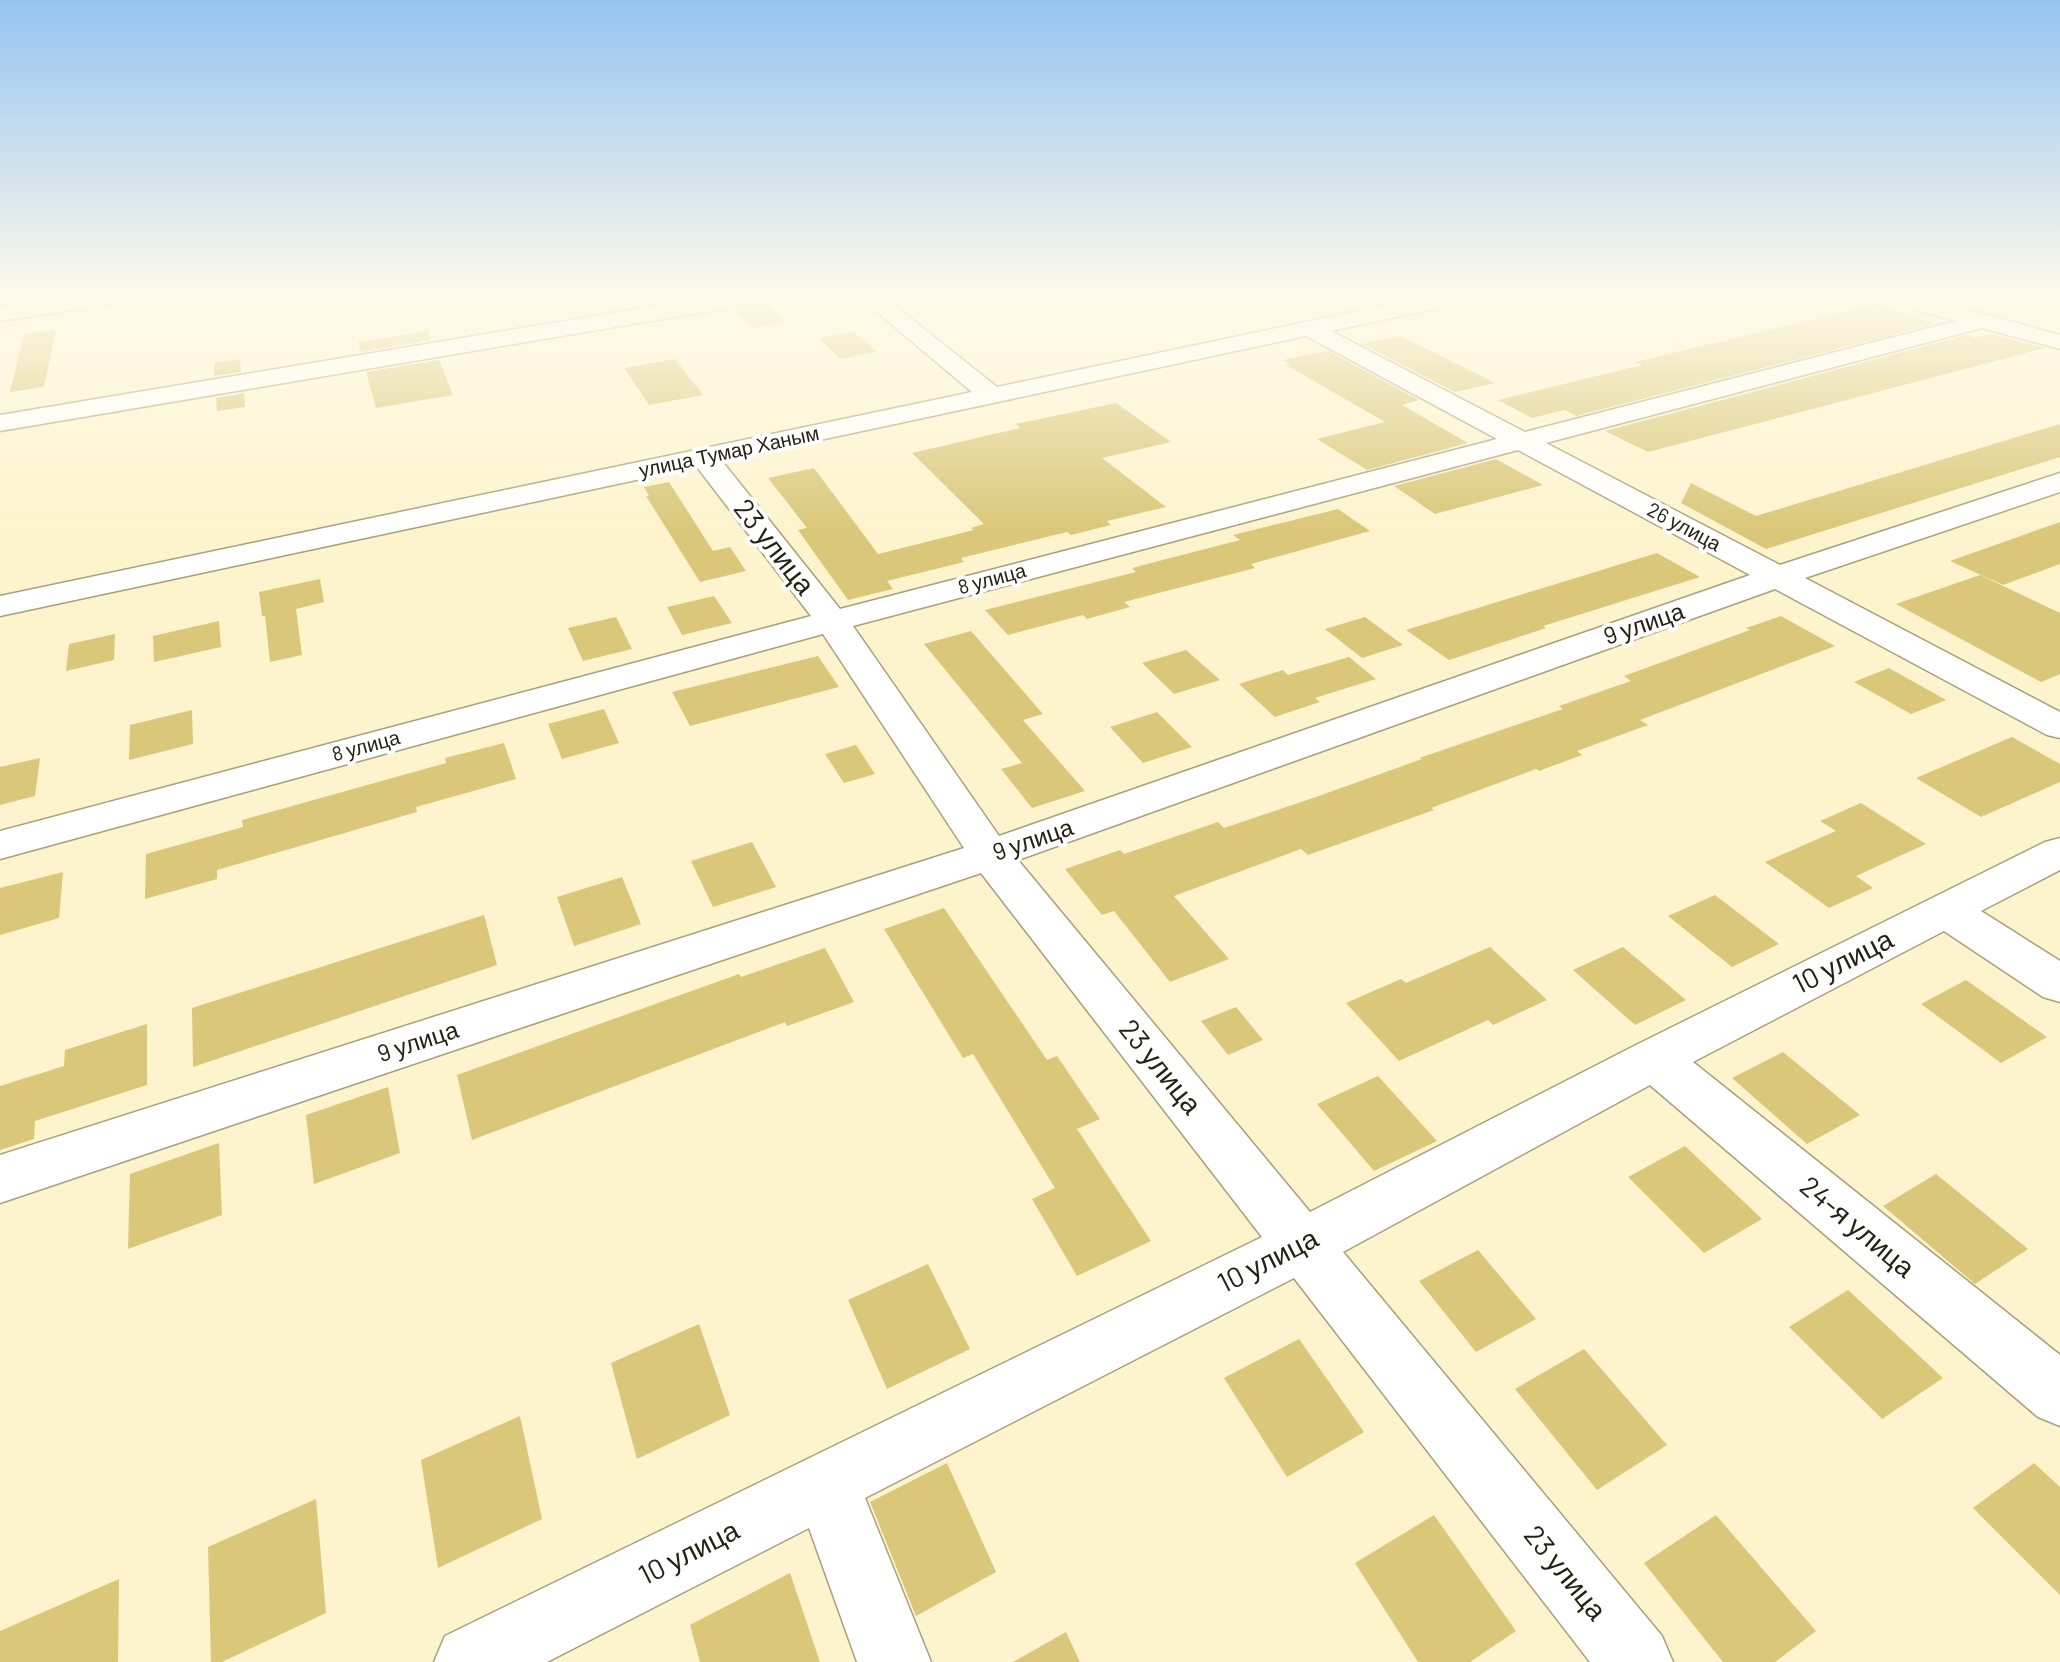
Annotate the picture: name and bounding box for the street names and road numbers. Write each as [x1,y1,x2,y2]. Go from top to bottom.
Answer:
street label: улица Тумар Ханым [637,421,821,483]
street label: 23 улица [726,493,822,601]
street label: 26 улица [1643,498,1725,556]
street label: 8 улица [955,558,1029,600]
street label: 9 улица [1600,597,1688,651]
street label: 8 улица [329,725,403,767]
street label: 9 улица [989,813,1077,867]
street label: 10 улица [1787,922,1899,1002]
street label: 23 улица [1112,1013,1208,1121]
street label: 9 улица [374,1015,462,1069]
street label: 24-я улица [1793,1169,1921,1285]
street label: 10 улица [1212,1221,1324,1301]
street label: 10 улица [633,1513,745,1593]
street label: 23 улица [1517,1519,1613,1627]

